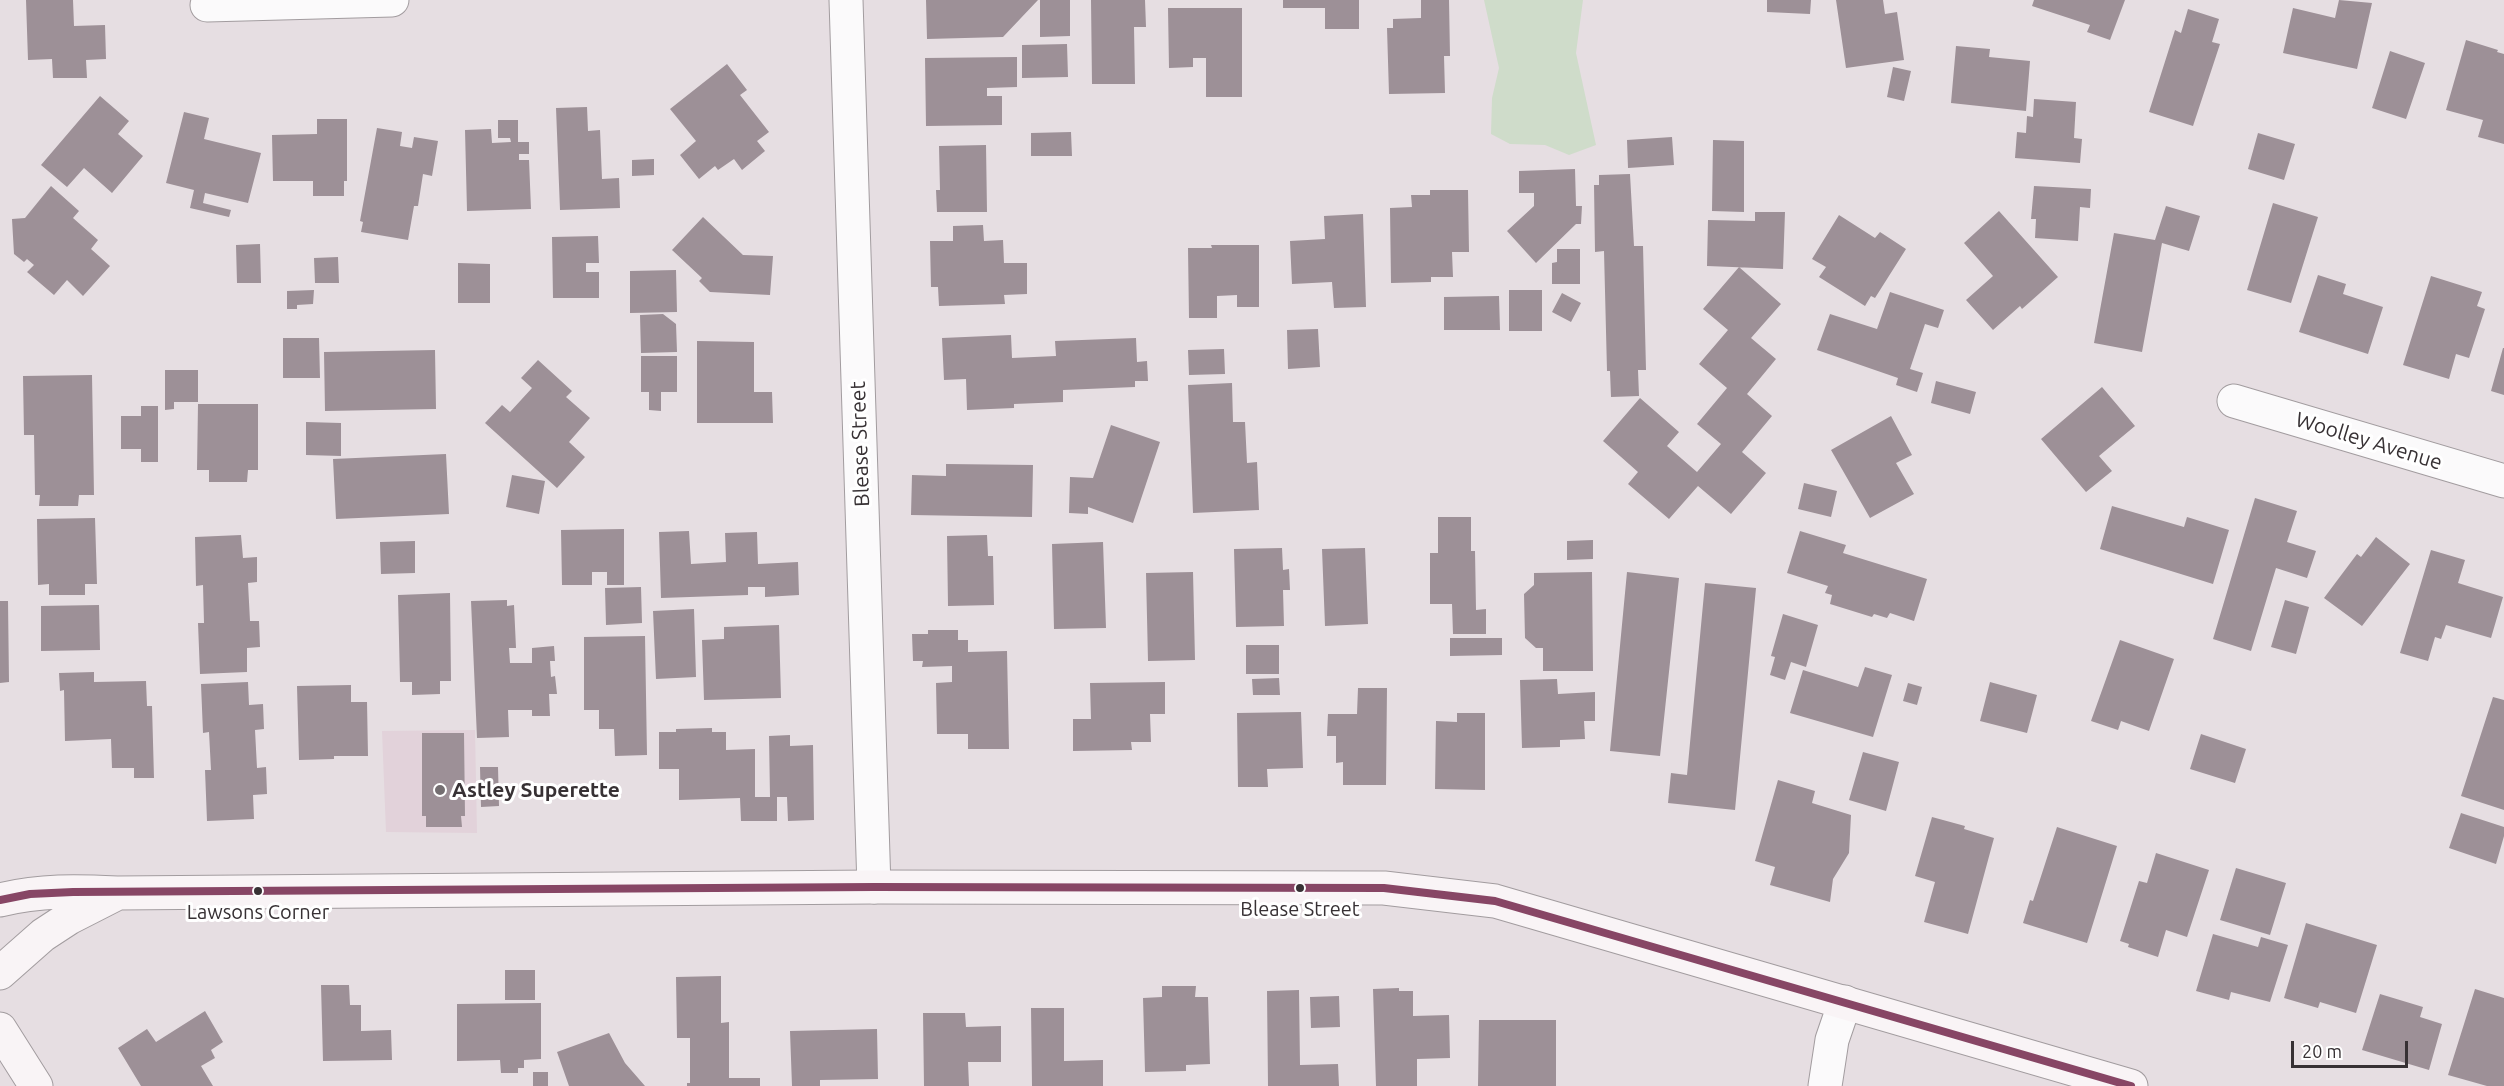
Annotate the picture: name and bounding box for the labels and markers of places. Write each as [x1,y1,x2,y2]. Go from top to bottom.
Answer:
place label: Astley Superette [452,777,620,803]
marker: Astley Superette [433,783,447,797]
marker: Blease Street [1294,882,1306,894]
marker: Lawsons Corner [252,885,264,897]
place label: Blease Street [1240,897,1360,921]
place label: Lawsons Corner [187,900,329,924]

